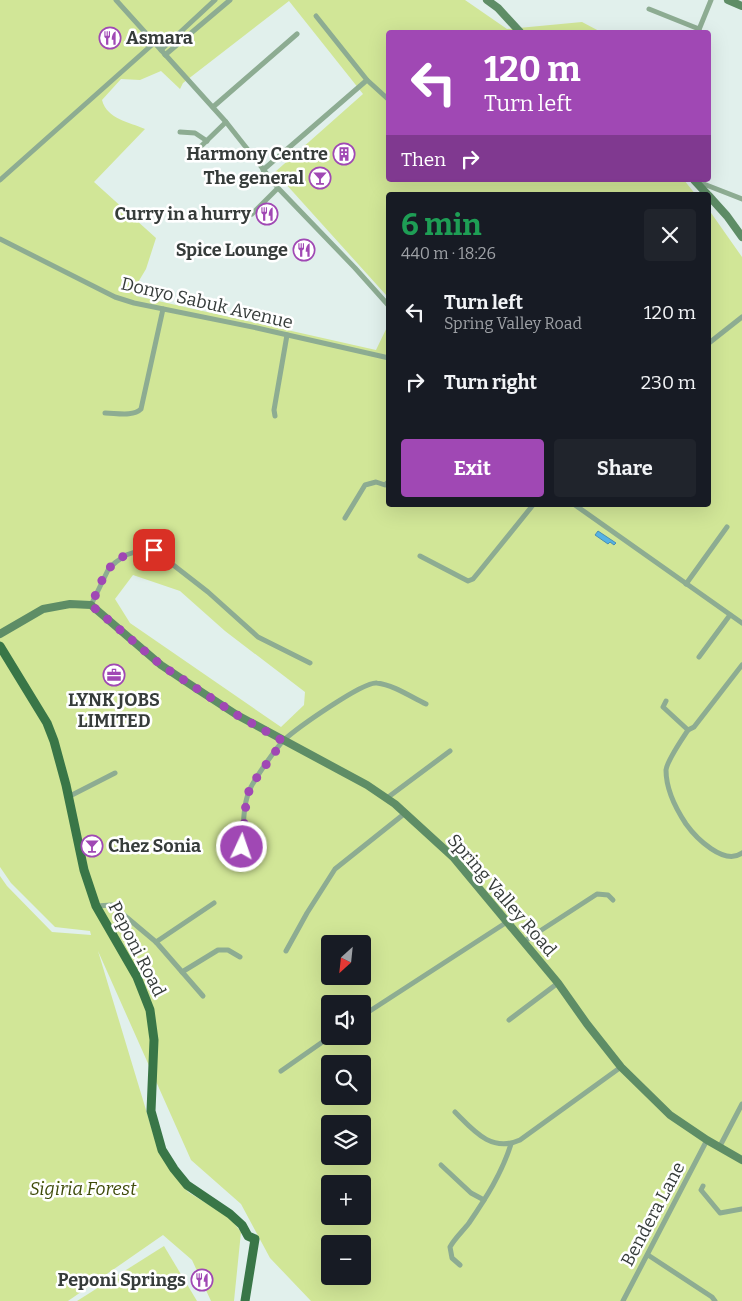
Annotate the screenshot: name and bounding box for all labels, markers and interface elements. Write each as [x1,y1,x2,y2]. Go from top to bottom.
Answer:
restaurant icon: Asmara [98,26,122,50]
place label: Asmara [126,27,193,49]
text: 120 m [484,48,581,90]
icon: left [401,50,466,115]
text: Turn left [484,90,572,117]
building icon: Harmony Centre [332,142,356,166]
place label: Harmony Centre [186,143,328,165]
icon: right [456,145,484,173]
text: Then [401,148,446,171]
bar icon: The general [308,166,332,190]
place label: The general [204,167,304,189]
restaurant icon: Curry in a hurry [255,202,279,226]
place label: Curry in a hurry [114,203,252,225]
text: 6 min [401,207,482,243]
button: close [644,209,696,261]
restaurant icon: Spice Lounge [292,238,316,262]
place label: Spice Lounge [176,239,288,261]
text: 440 m · 18:26 [401,244,496,263]
street label: Donyo Sabuk Avenue [119,272,295,334]
text: Turn left [444,291,523,314]
icon: left [401,298,429,326]
text: 120 m [644,301,696,324]
text: Spring Valley Road [444,314,582,333]
icon: right [401,368,429,396]
text: Turn right [444,371,537,394]
text: 230 m [641,371,696,394]
button: Exit [401,439,544,497]
button: Share [554,439,696,497]
pin [133,529,175,571]
icon: arrive [140,536,168,564]
office icon: LYNK JOBS LIMITED [102,663,126,687]
place label: LYNK JOBS LIMITED [68,689,160,732]
position arrow [215,820,267,872]
street label: Spring Valley Road [443,829,561,961]
bar icon: Chez Sonia [80,834,104,858]
place label: Chez Sonia [108,835,201,857]
street label: Peponi Road [104,898,171,1001]
north arrow [321,935,371,985]
map controls [321,935,371,1285]
button: sound [321,995,371,1045]
button: search [321,1055,371,1105]
button: layers [321,1115,371,1165]
street label: Bendera Lane [616,1158,690,1270]
button: + [321,1175,371,1225]
park label: Sigiria Forest [29,1178,137,1200]
button: − [321,1235,371,1285]
restaurant icon: Peponi Springs [190,1268,214,1292]
place label: Peponi Springs [57,1269,186,1291]

